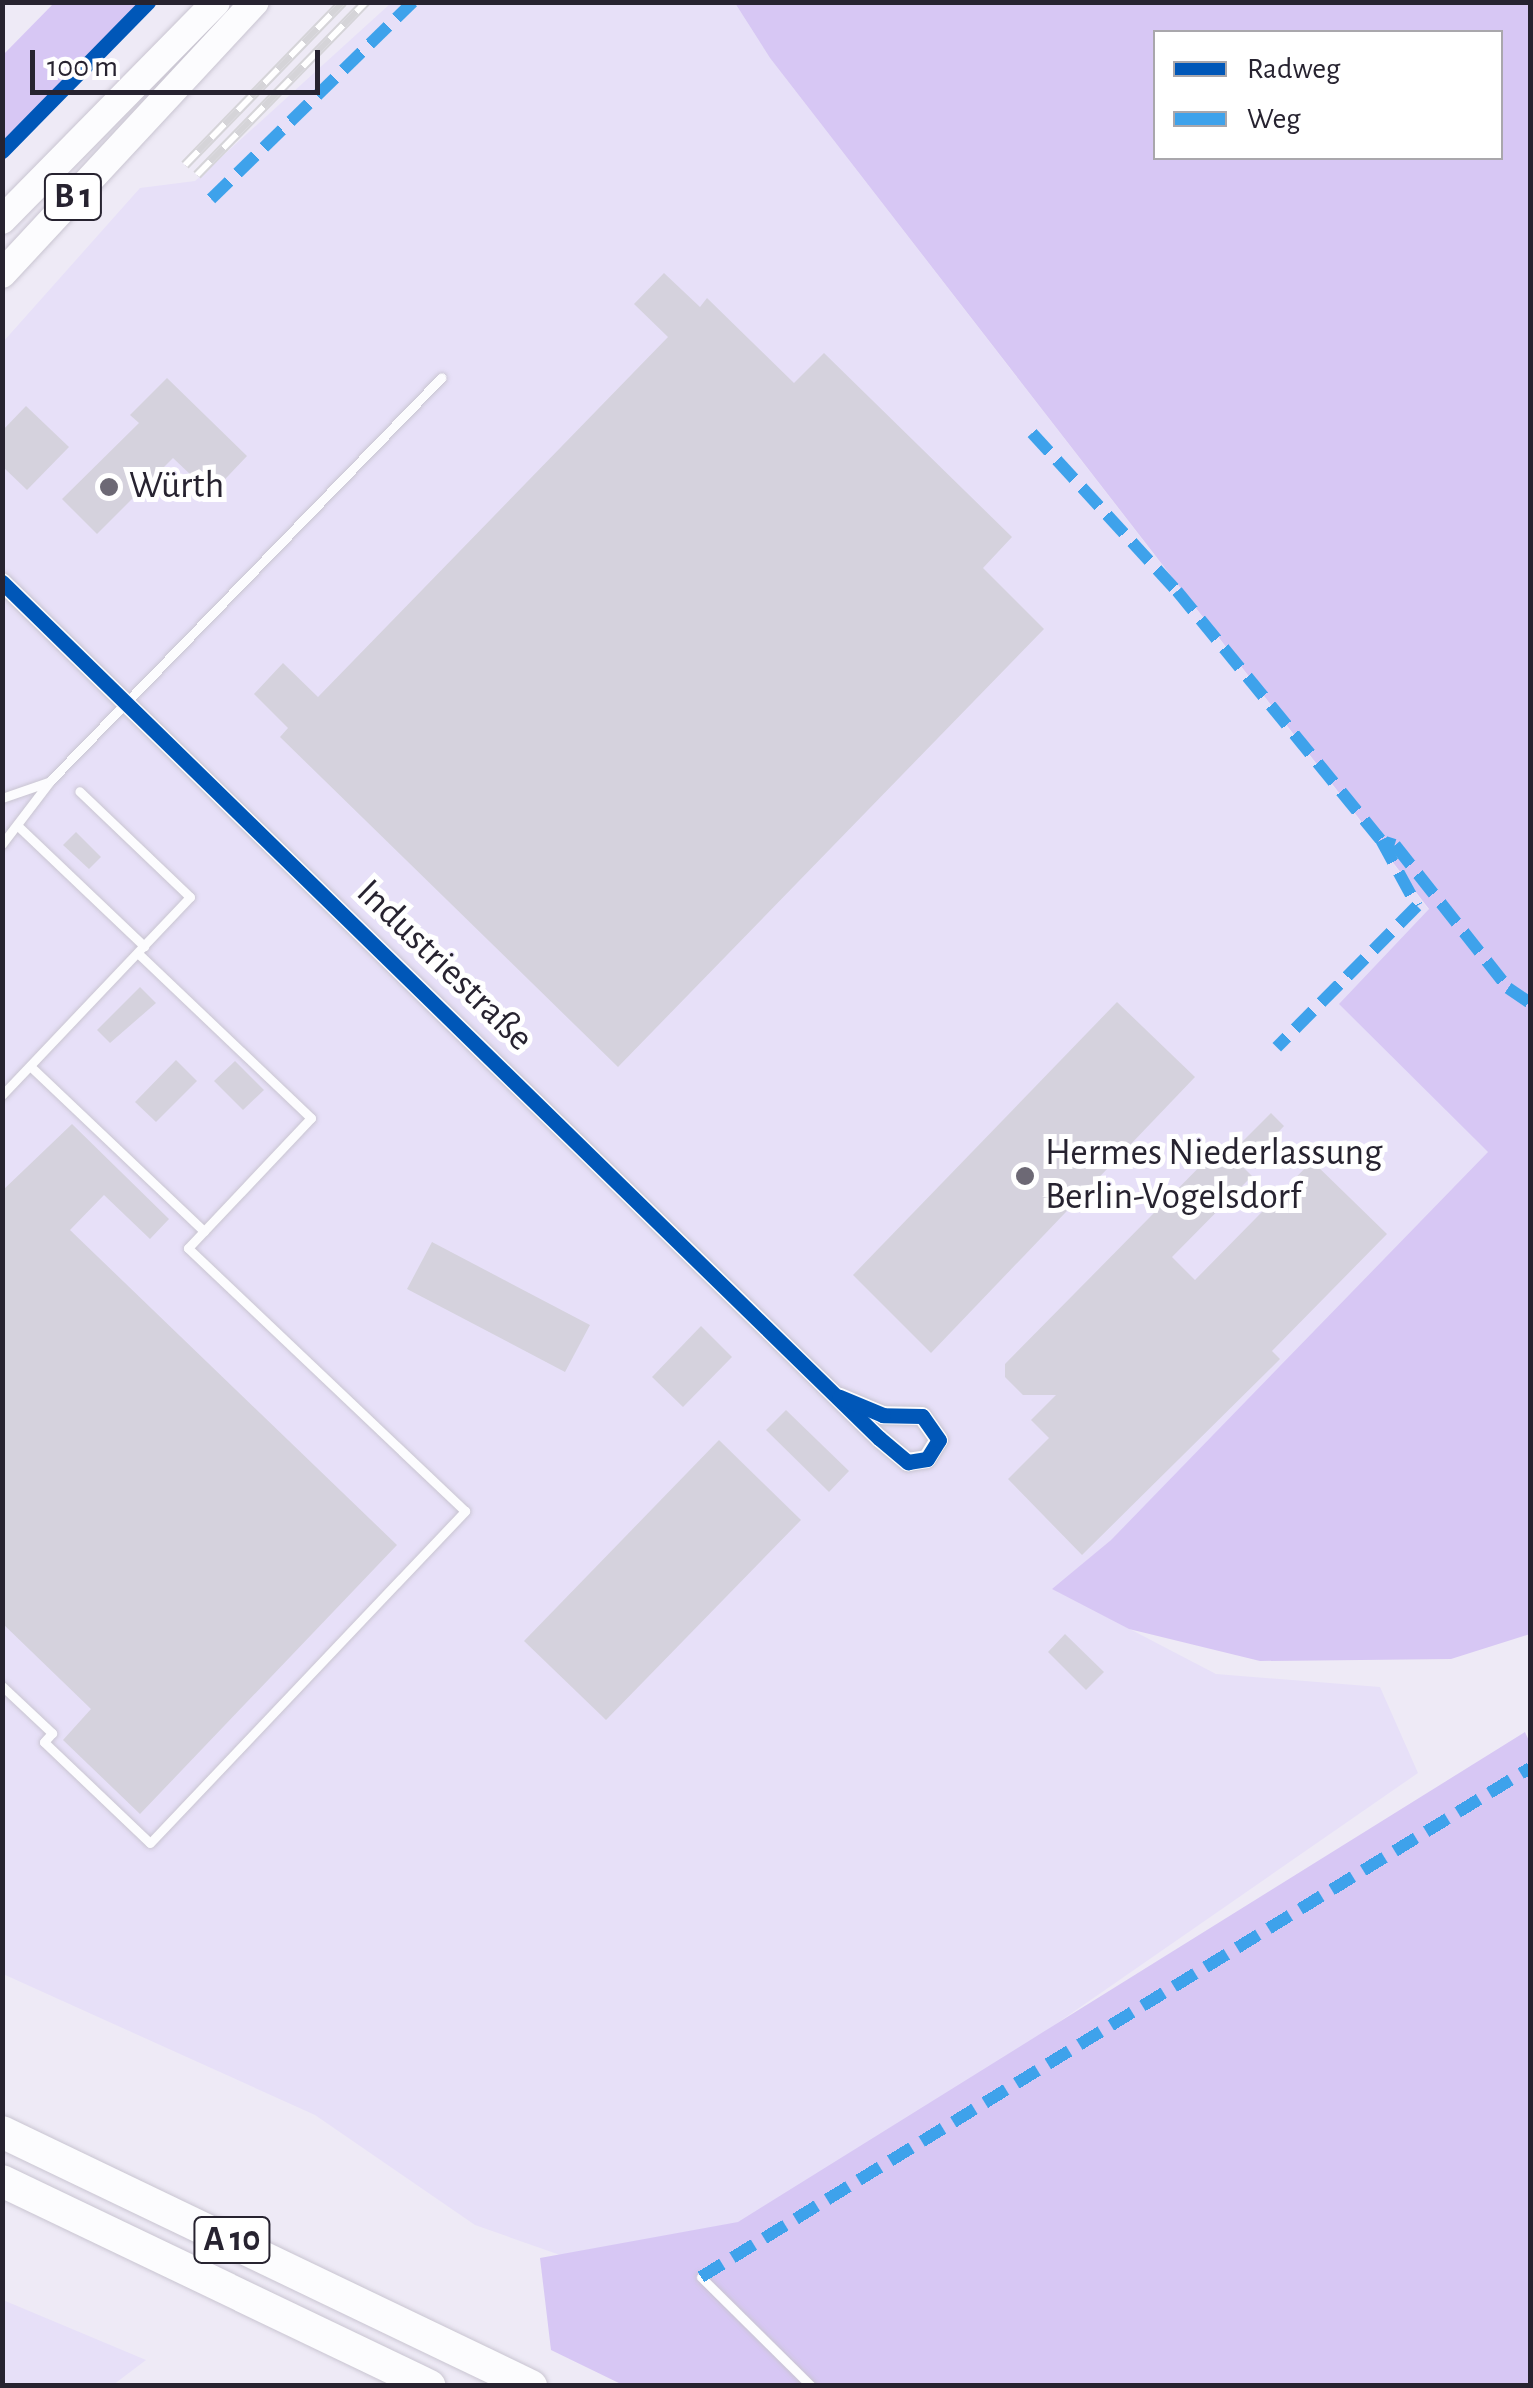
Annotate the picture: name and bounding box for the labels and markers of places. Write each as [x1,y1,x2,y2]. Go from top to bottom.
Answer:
place label: Würth [129,464,224,510]
marker: Würth [98,476,120,498]
place label: Hermes Niederlassung Berlin-Vogelsdorf [1045,1131,1383,1220]
marker: Hermes Niederlassung Berlin-Vogelsdorf [1014,1165,1036,1187]

